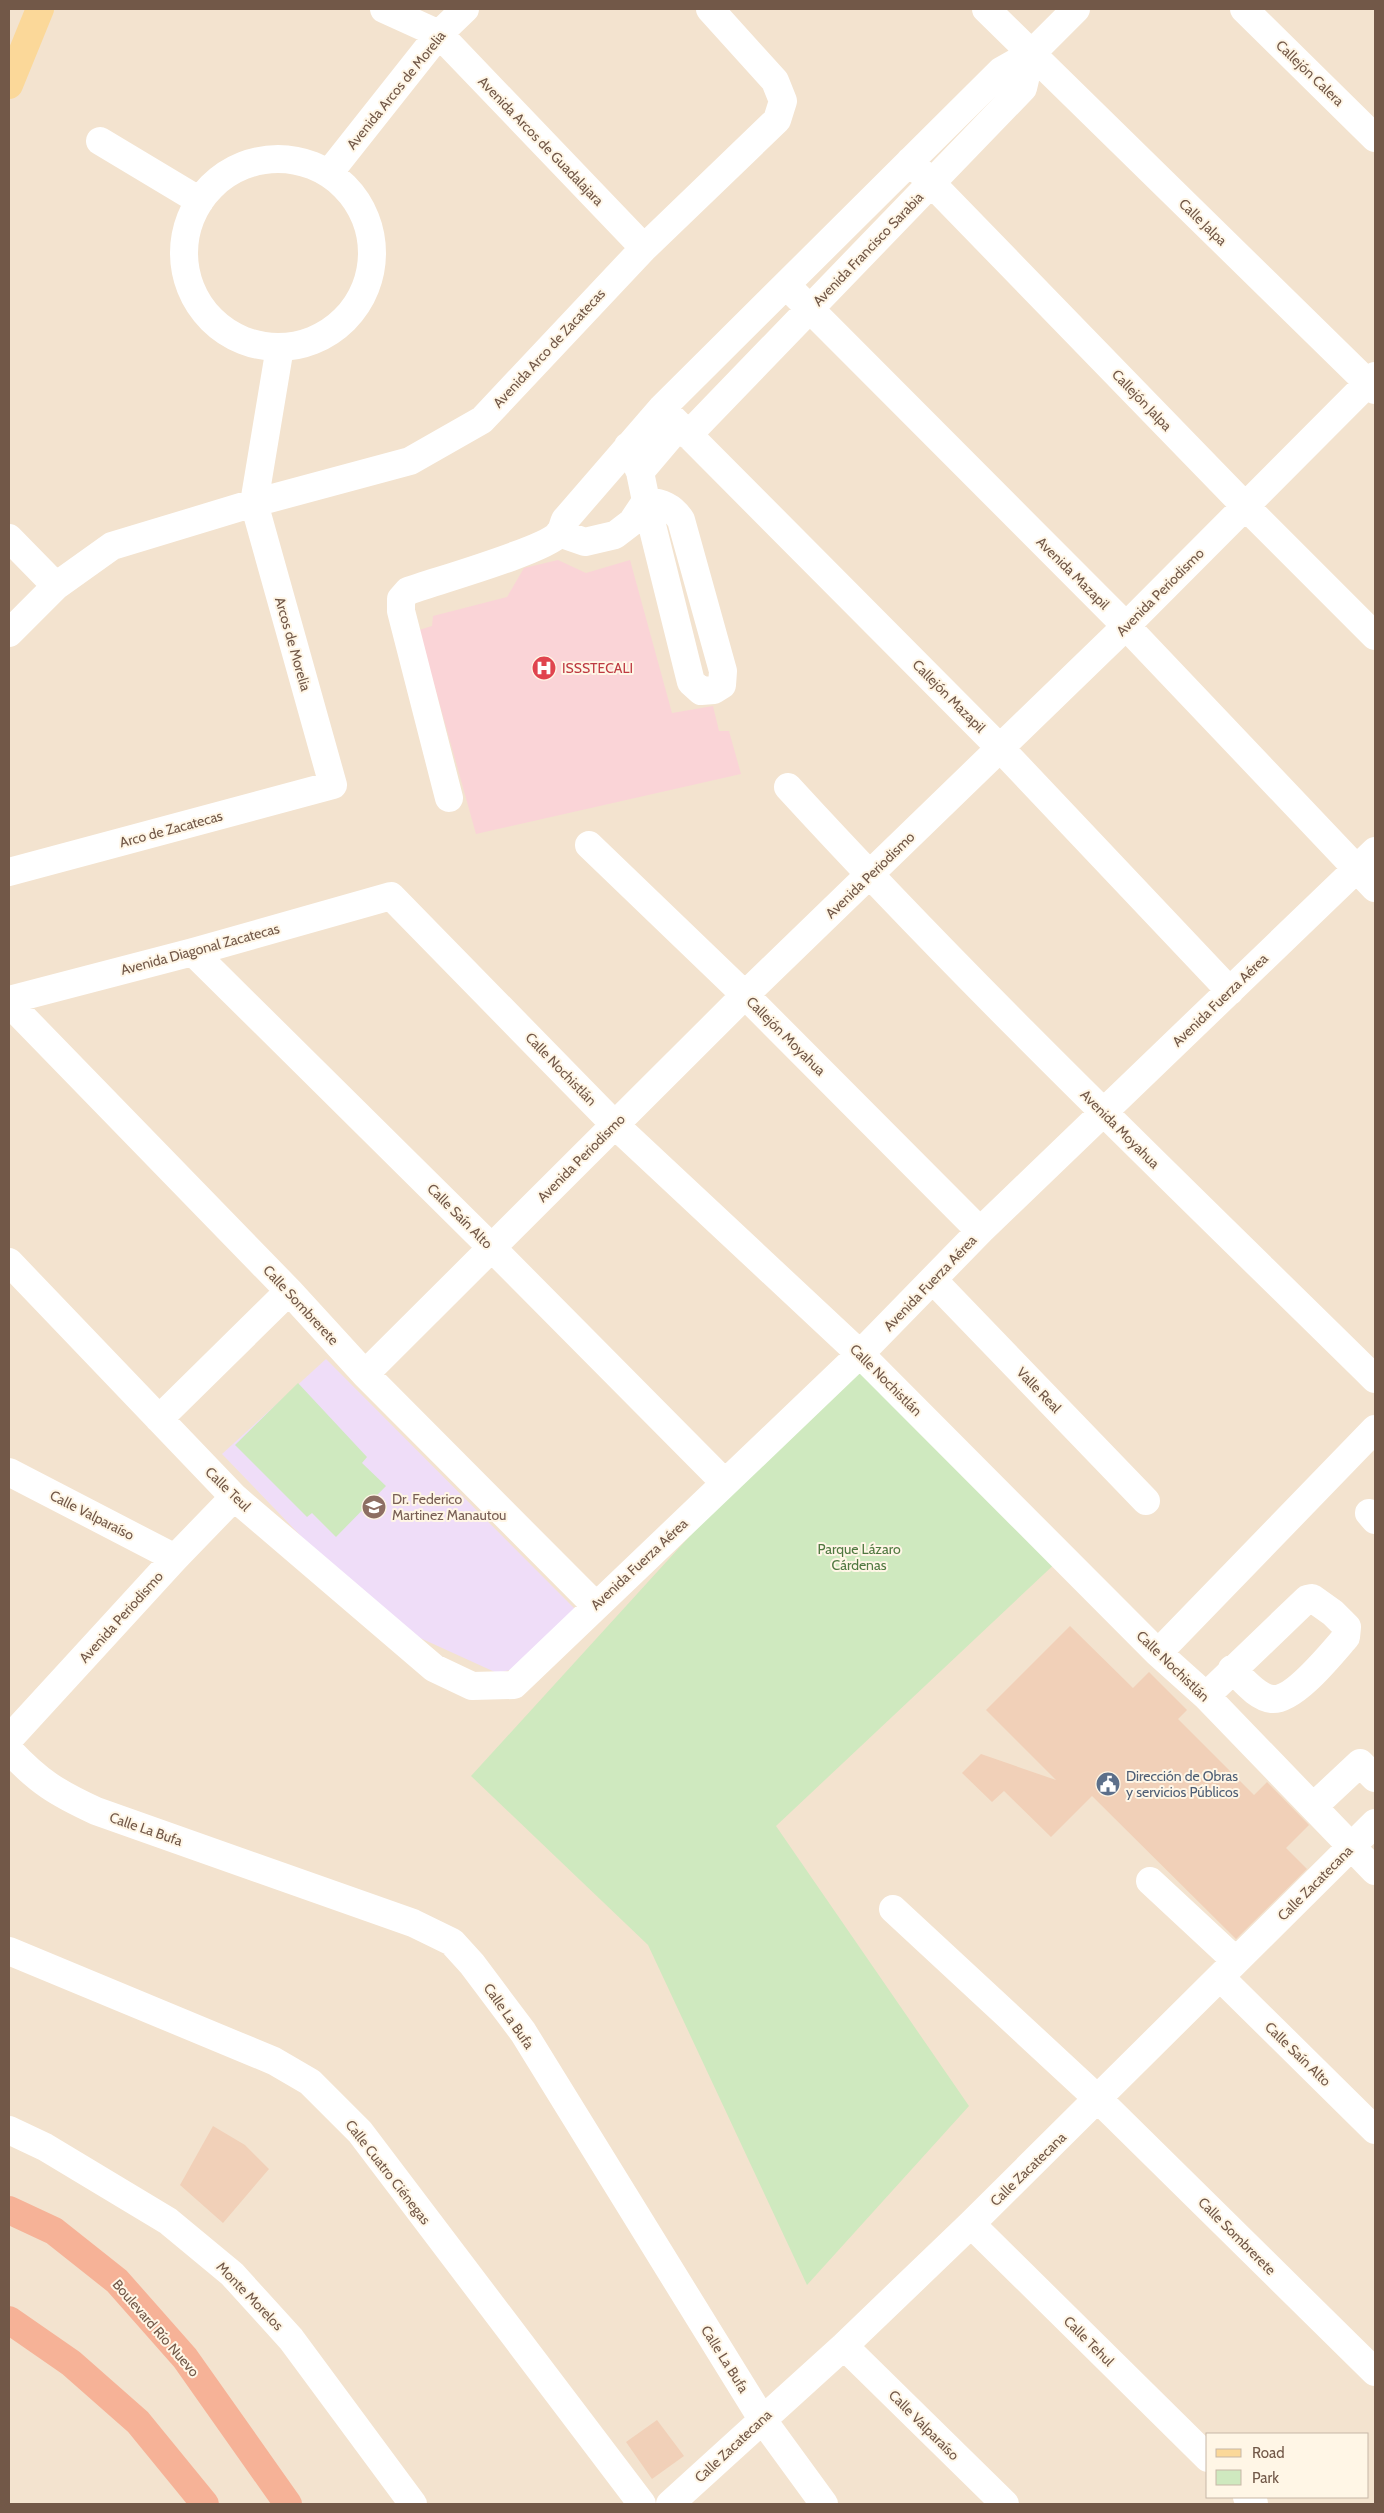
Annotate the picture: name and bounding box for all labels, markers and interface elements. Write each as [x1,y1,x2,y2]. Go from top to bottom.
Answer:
street label: Avenida Arcos de Morelia [343,27,450,153]
street label: Callejón Calera [1272,36,1348,110]
street label: Avenida Arcos de Guadalajara [474,73,608,210]
street label: Avenida Francisco Sarabia [809,188,927,310]
street label: Calle Jalpa [1175,195,1231,250]
street label: Avenida Arco de Zacatecas [489,284,609,411]
street label: Callejón Jalpa [1108,365,1176,435]
street label: Avenida Mazapil [1033,533,1114,614]
street label: Avenida Periodismo [1112,544,1208,640]
street label: Arcos de Morelia [271,595,315,693]
hospital icon: ISSSTECALI [531,655,557,681]
street label: Callejón Mazapil [909,656,990,737]
place label: ISSSTECALI [562,659,633,677]
street label: Arco de Zacatecas [117,807,225,851]
street label: Avenida Periodismo [822,828,919,922]
street label: Avenida Diagonal Zacatecas [119,919,282,979]
street label: Avenida Fuerza Aérea [1168,949,1272,1050]
street label: Callejón Moyahua [743,993,830,1080]
street label: Calle Nochistlán [522,1029,601,1109]
street label: Avenida Moyahua [1077,1086,1164,1173]
street label: Avenida Periodismo [533,1110,629,1206]
street label: Calle Saín Alto [424,1180,497,1253]
street label: Avenida Fuerza Aérea [880,1231,981,1335]
street label: Calle Sombrerete [259,1261,343,1349]
street label: Calle Nochistlán [846,1340,926,1420]
street label: Valle Real [1013,1363,1066,1417]
street label: Calle Teul [201,1463,255,1516]
street label: Calle Valparaíso [47,1486,137,1544]
place label: Dr. Federico Martinez Manautou [392,1490,506,1524]
school or university icon: Dr. Federico Martinez Manautou [361,1494,387,1520]
street label: Avenida Fuerza Aérea [587,1514,692,1614]
park label: Parque Lázaro Cárdenas [817,1540,901,1574]
street label: Avenida Periodismo [75,1567,167,1667]
street label: Calle Nochistlán [1133,1627,1213,1706]
place label: Dirección de Obras y servicios Públicos [1126,1767,1239,1801]
public building icon: Dirección de Obras y servicios Públicos [1095,1771,1121,1797]
street label: Calle La Bufa [107,1808,185,1850]
street label: Calle Zacatecana [1274,1841,1357,1924]
street label: Calle La Bufa [480,1980,538,2053]
street label: Calle Saín Alto [1261,2018,1335,2090]
street label: Calle Cuatro Ciénegas [342,2116,435,2228]
street label: Calle Zacatecana [986,2128,1070,2210]
street label: Calle Sombrerete [1194,2193,1280,2279]
street label: Monte Morelos [213,2258,287,2334]
street label: Boulevard Río Nuevo [109,2276,203,2381]
street label: Calle Tehul [1060,2312,1118,2370]
street label: Calle La Bufa [697,2322,753,2396]
street label: Calle Valparaíso [885,2386,963,2464]
street label: Calle Zacatecana [691,2406,775,2486]
legend [1206,2433,1369,2498]
text: Road [1252,2444,1285,2462]
text: Park [1252,2469,1279,2487]

